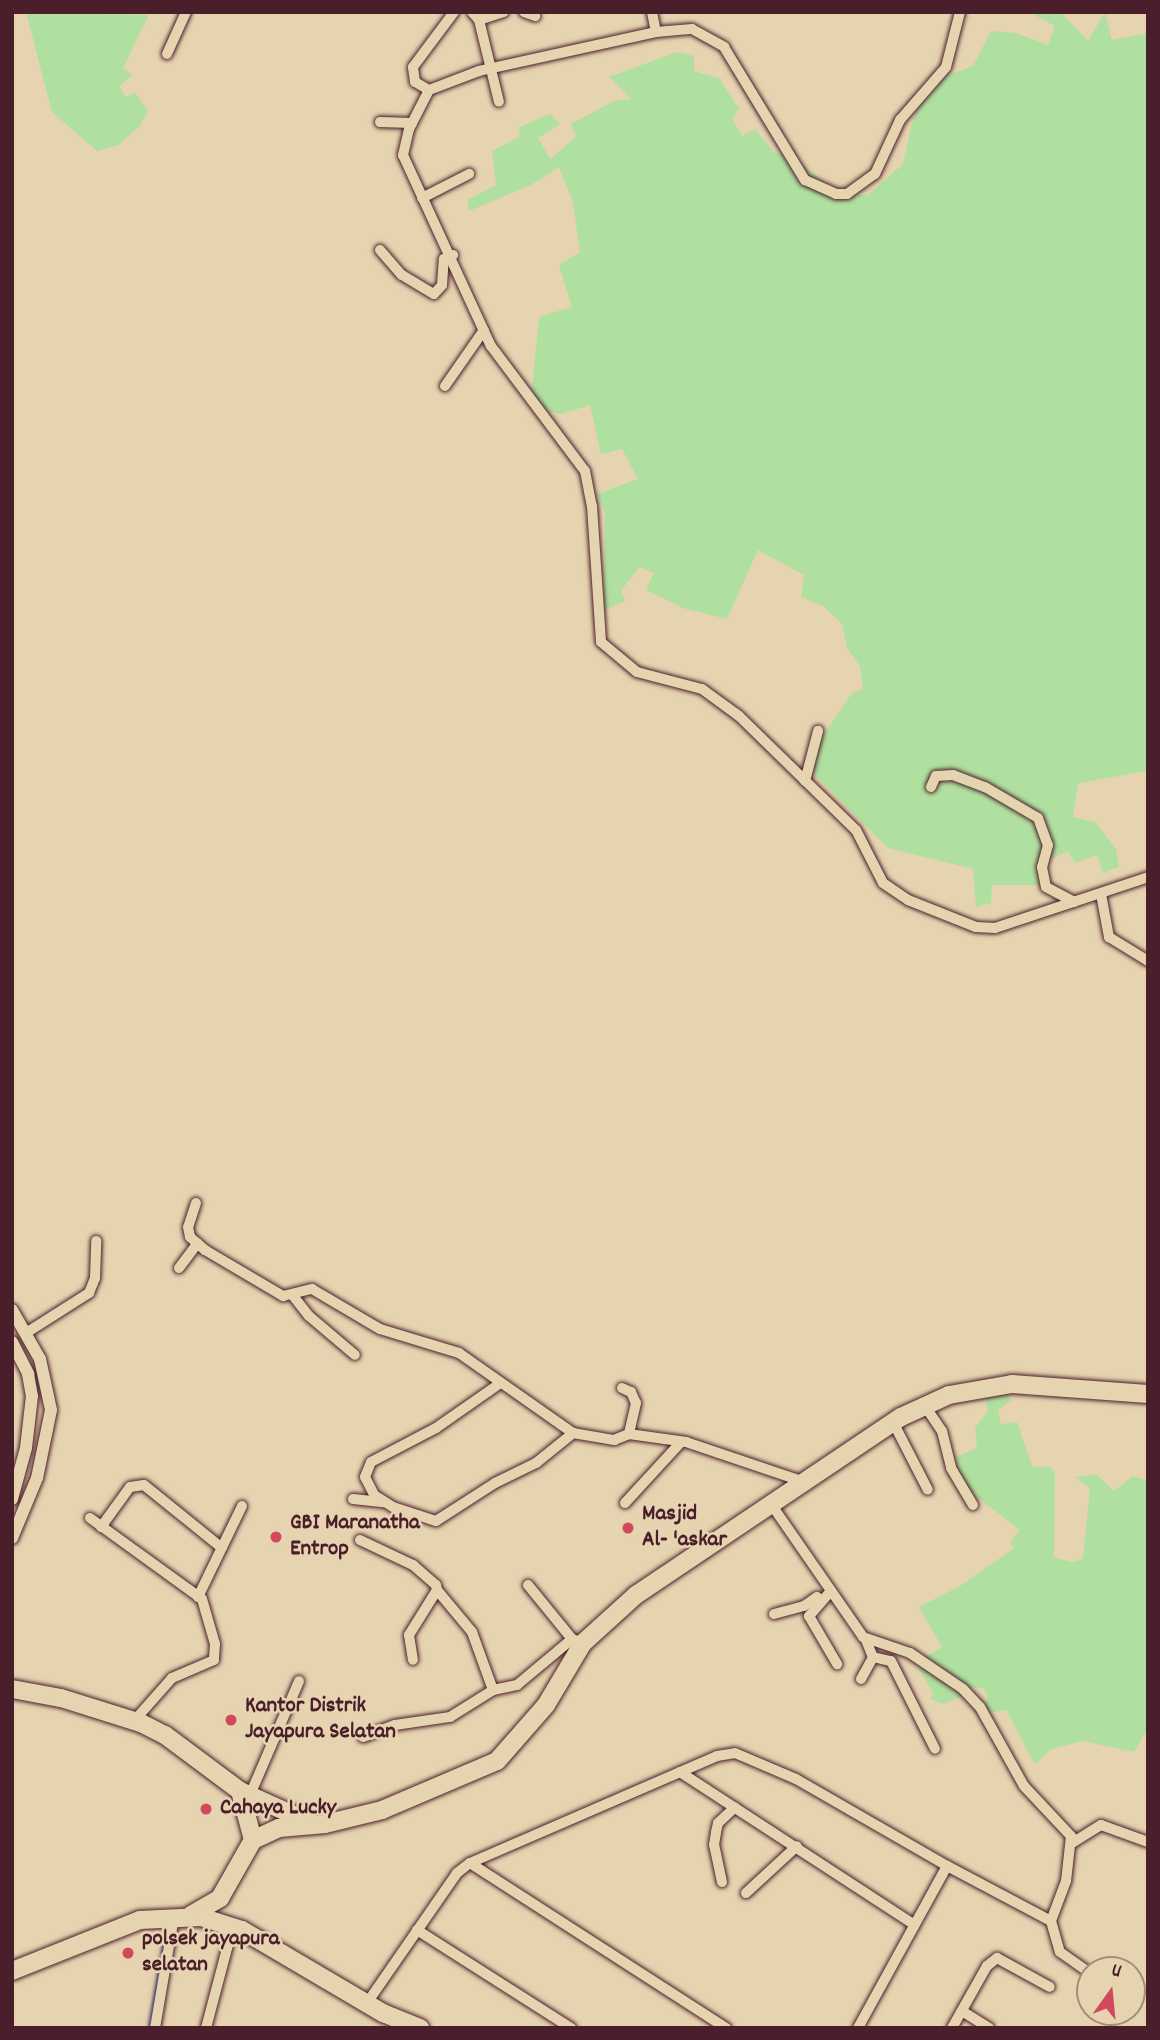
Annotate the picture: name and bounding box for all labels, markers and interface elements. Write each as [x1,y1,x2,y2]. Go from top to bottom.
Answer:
place label: Masjid Al- 'askar [642,1501,727,1555]
place label: GBI Maranatha Entrop [290,1510,420,1564]
marker: Masjid Al- 'askar [620,1520,636,1536]
marker: GBI Maranatha Entrop [268,1529,284,1545]
place label: Kantor Distrik Jayapura Selatan [245,1693,396,1747]
marker: Kantor Distrik Jayapura Selatan [223,1712,239,1728]
place label: Cahaya Lucky [220,1795,336,1823]
marker: Cahaya Lucky [198,1801,214,1817]
place label: polsek jayapura selatan [142,1926,280,1980]
marker: polsek jayapura selatan [120,1945,136,1961]
north arrow [1076,1956,1146,2026]
text: U [1108,1958,1124,1986]

